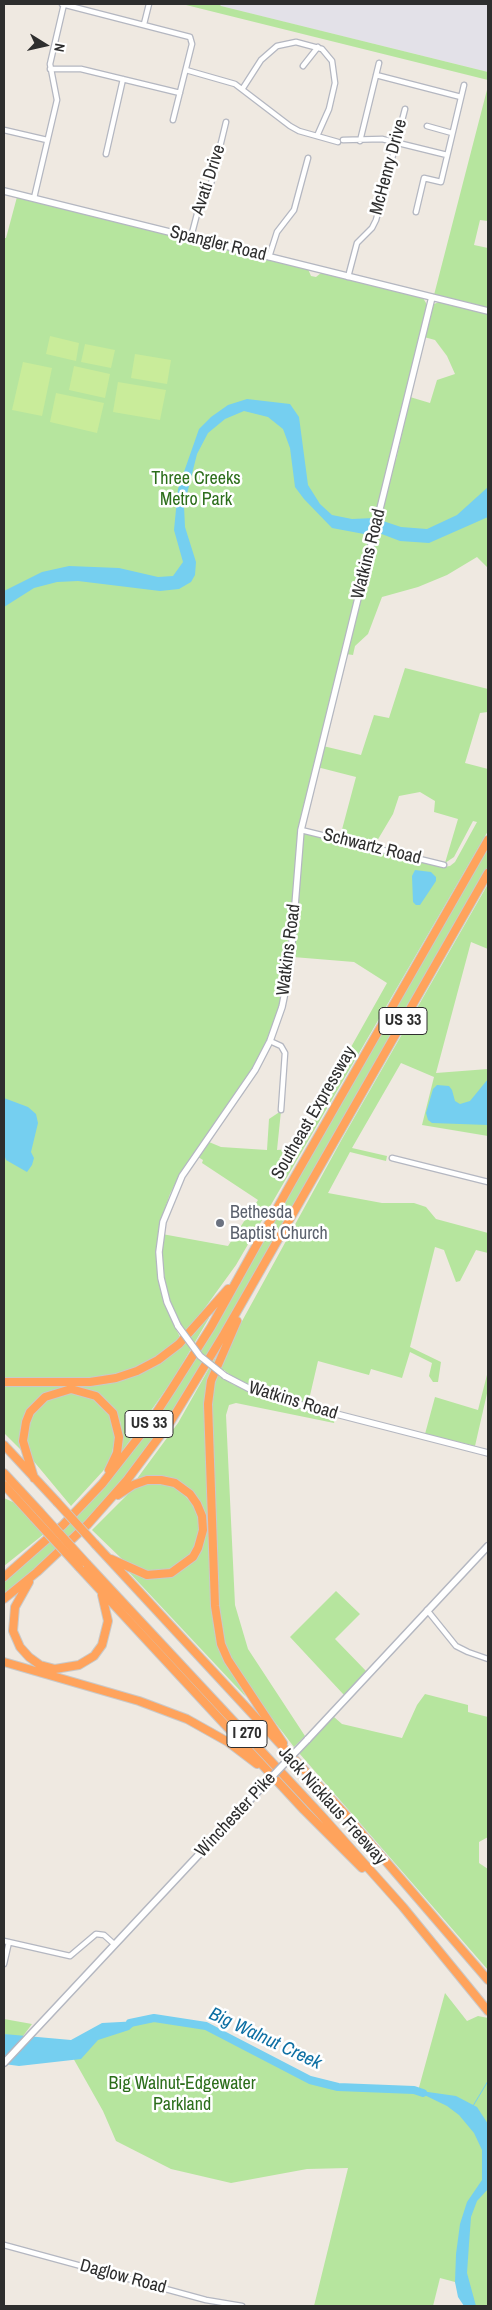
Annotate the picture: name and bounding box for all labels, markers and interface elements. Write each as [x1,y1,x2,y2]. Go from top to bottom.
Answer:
north arrow [20,20,70,70]
text: N [50,42,69,53]
street label: McHenry Drive [366,117,412,217]
street label: Avati Drive [187,142,231,218]
street label: Spangler Road [168,222,268,266]
park label: Three Creeks Metro Park [151,468,241,510]
street label: Watkins Road [347,507,391,601]
street label: Schwartz Road [321,824,423,870]
street label: Watkins Road [273,903,305,997]
road number: US 33 [379,1008,427,1034]
street label: Southeast Expressway [267,1043,361,1183]
place label: Bethesda Baptist Church [230,1202,328,1244]
marker: Bethesda Baptist Church [214,1217,226,1229]
street label: Watkins Road [246,1377,340,1425]
road number: US 33 [125,1410,173,1438]
road number: I 270 [227,1720,267,1748]
street label: Jack Nicklaus Freeway [273,1742,391,1870]
street label: Winchester Pike [191,1768,281,1862]
water label: Big Walnut Creek [205,2003,325,2075]
park label: Big Walnut-Edgewater Parkland [108,2073,256,2116]
street label: Daglow Road [77,2255,169,2299]

